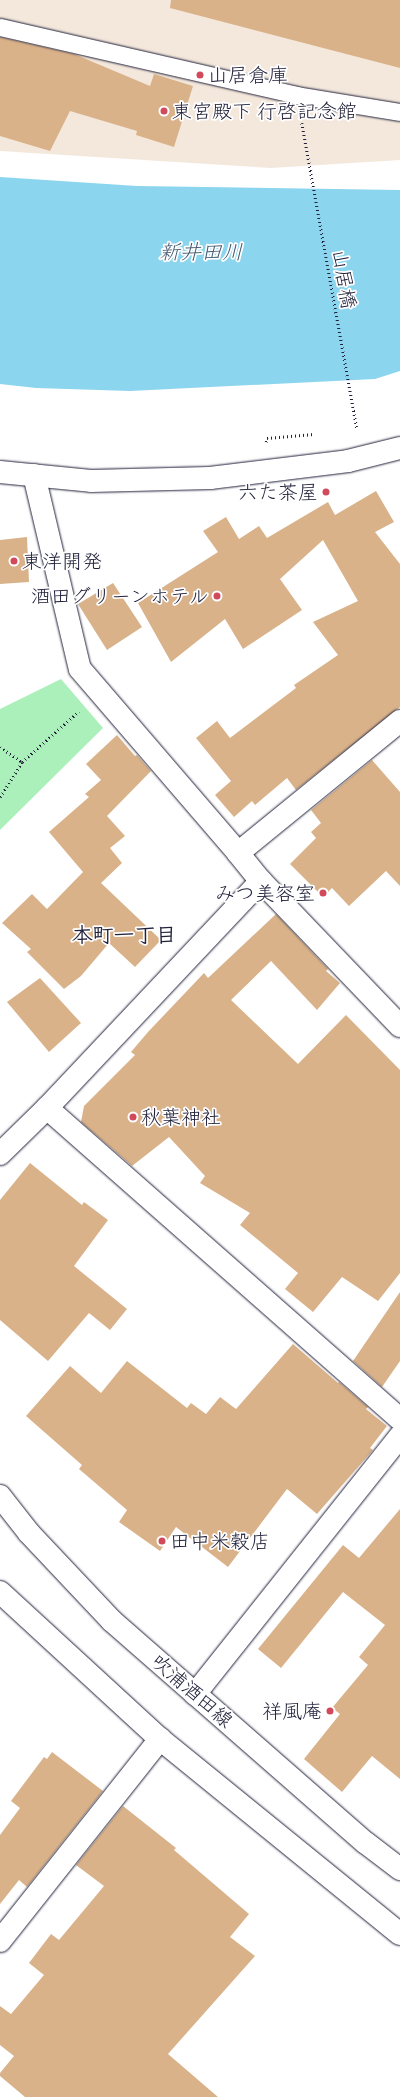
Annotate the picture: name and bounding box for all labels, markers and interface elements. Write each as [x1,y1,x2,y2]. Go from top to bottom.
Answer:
place label: 山居倉庫 [208,63,288,87]
marker: 山居倉庫 [195,70,205,80]
place label: 東宮殿下 行啓記念館 [172,99,357,123]
marker: 東宮殿下 行啓記念館 [159,106,169,116]
water label: 新井田川 [159,239,243,265]
street label: 山居橋 [327,247,361,311]
place label: 六た茶屋 [238,480,318,504]
marker: 六た茶屋 [321,487,331,497]
place label: 東洋開発 [22,549,102,573]
marker: 東洋開発 [9,556,19,566]
place label: 酒田グリーンホテル [29,584,209,608]
marker: 酒田グリーンホテル [212,591,222,601]
place label: みつ美容室 [215,881,315,905]
marker: みつ美容室 [318,888,328,898]
district label: 本町一丁目 [72,922,176,948]
place label: 秋葉神社 [141,1105,221,1129]
marker: 秋葉神社 [128,1112,138,1122]
place label: 田中米穀店 [170,1529,270,1553]
marker: 田中米穀店 [157,1536,167,1546]
street label: 吹浦酒田線 [146,1649,238,1733]
place label: 祥風庵 [262,1699,322,1723]
marker: 祥風庵 [325,1706,335,1716]

